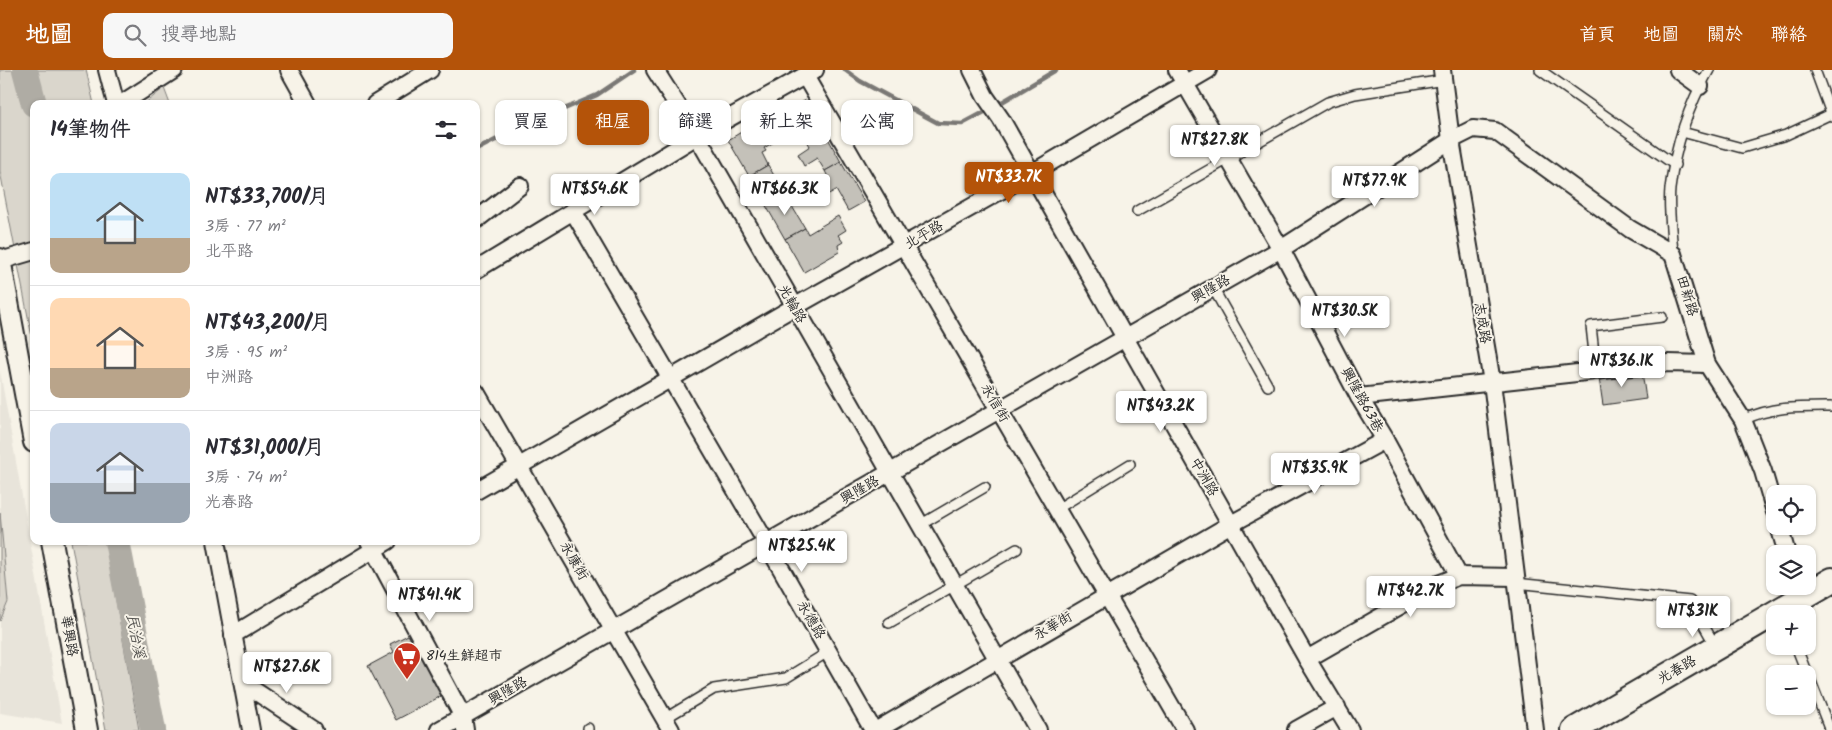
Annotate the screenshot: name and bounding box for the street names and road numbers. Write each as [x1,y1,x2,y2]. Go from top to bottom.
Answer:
street label: 北平路 [900,215,948,255]
street label: 興隆路 [1187,269,1235,309]
street label: 田新路 [1670,273,1704,319]
street label: 光輪路 [772,280,812,328]
street label: 志成路 [1468,301,1496,345]
street label: 興隆路63巷 [1335,363,1390,438]
street label: 永信街 [975,379,1015,427]
street label: 中洲路 [1184,453,1224,501]
street label: 興隆路 [836,470,884,510]
street label: 永康街 [554,537,594,585]
street label: 永德路 [791,596,831,644]
street label: 永華街 [1029,606,1077,646]
street label: 華興路 [55,613,83,659]
street label: 光春路 [1653,650,1701,690]
street label: 興隆路 [484,671,532,711]

